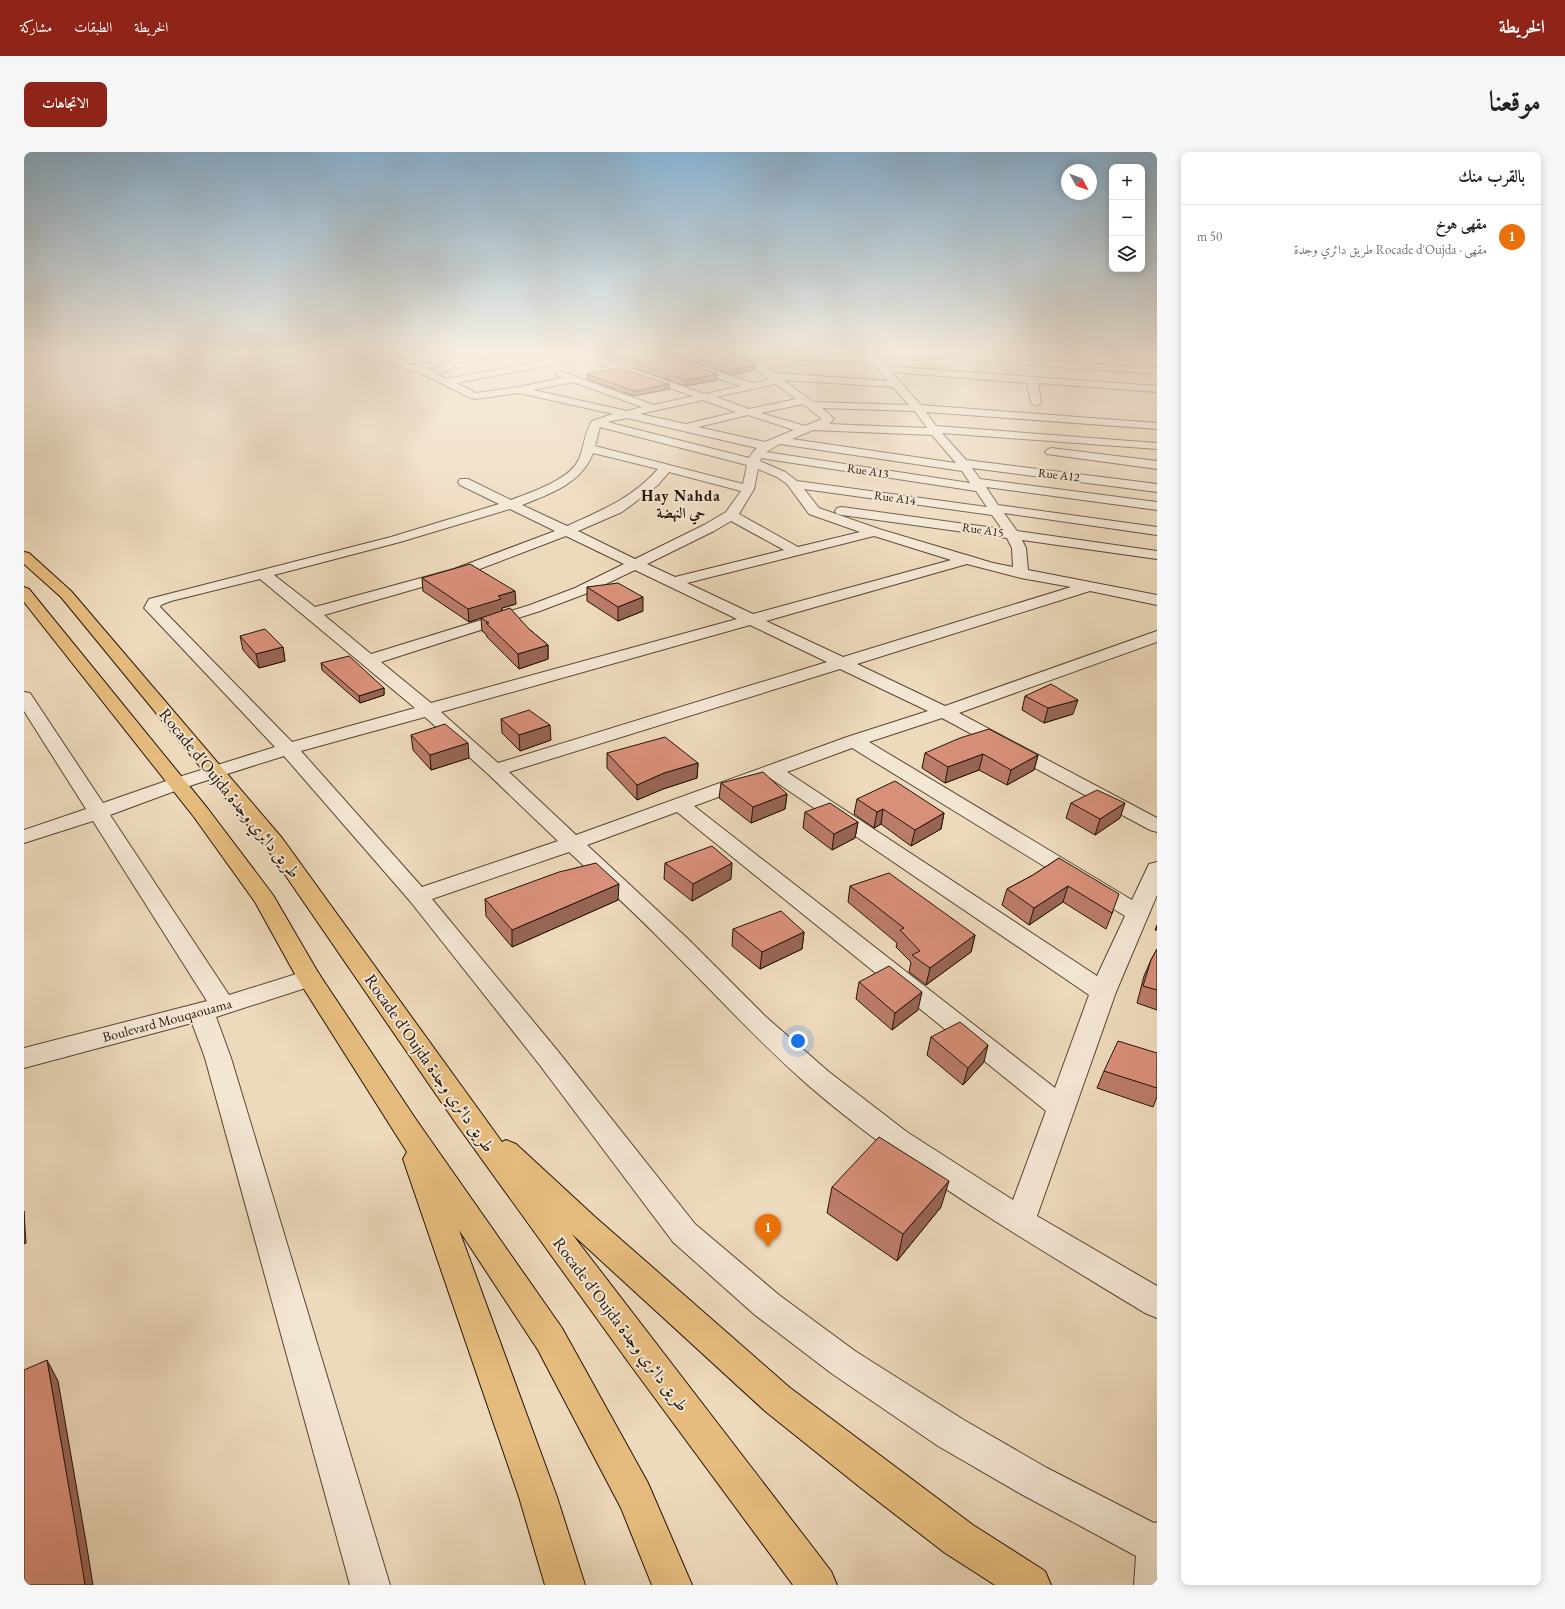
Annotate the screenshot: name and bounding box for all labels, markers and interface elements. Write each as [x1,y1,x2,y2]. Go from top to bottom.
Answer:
text: الخريطة [1499,14,1545,39]
text: مشاركة [20,18,52,36]
text: الطبقات [74,18,112,36]
text: الخريطة [134,18,168,36]
button: الاتجاهات [24,82,107,127]
text: موقعنا [1489,83,1541,119]
north arrow [1061,164,1097,200]
map controls [1109,164,1145,272]
button: + [1109,164,1145,200]
text: بالقرب منك [1458,165,1525,187]
button: − [1109,200,1145,236]
text: مقهى هوخ [1435,214,1487,233]
text: 50 m [1197,228,1222,245]
text: 1 [1509,228,1515,245]
button: layers [1109,236,1145,272]
text: مقهى · Rocade d'Oujda طريق دائري وجدة [1294,241,1487,258]
street label: Rue A13 [846,460,890,482]
street label: Rue A12 [1037,465,1081,486]
district label: Hay Nahda حي النهضة [641,486,721,525]
street label: Rue A14 [873,487,917,509]
street label: Rue A15 [961,519,1005,541]
street label: Rocade d'Oujda طريق دائري وجدة [152,703,306,885]
street label: Rocade d'Oujda طريق دائري وجدة [357,970,500,1158]
street label: Boulevard Mouqaouama [100,994,234,1046]
your location [788,1031,808,1051]
pin: 1 [755,1214,781,1247]
street label: Rocade d'Oujda طريق دائري وجدة [546,1232,694,1417]

